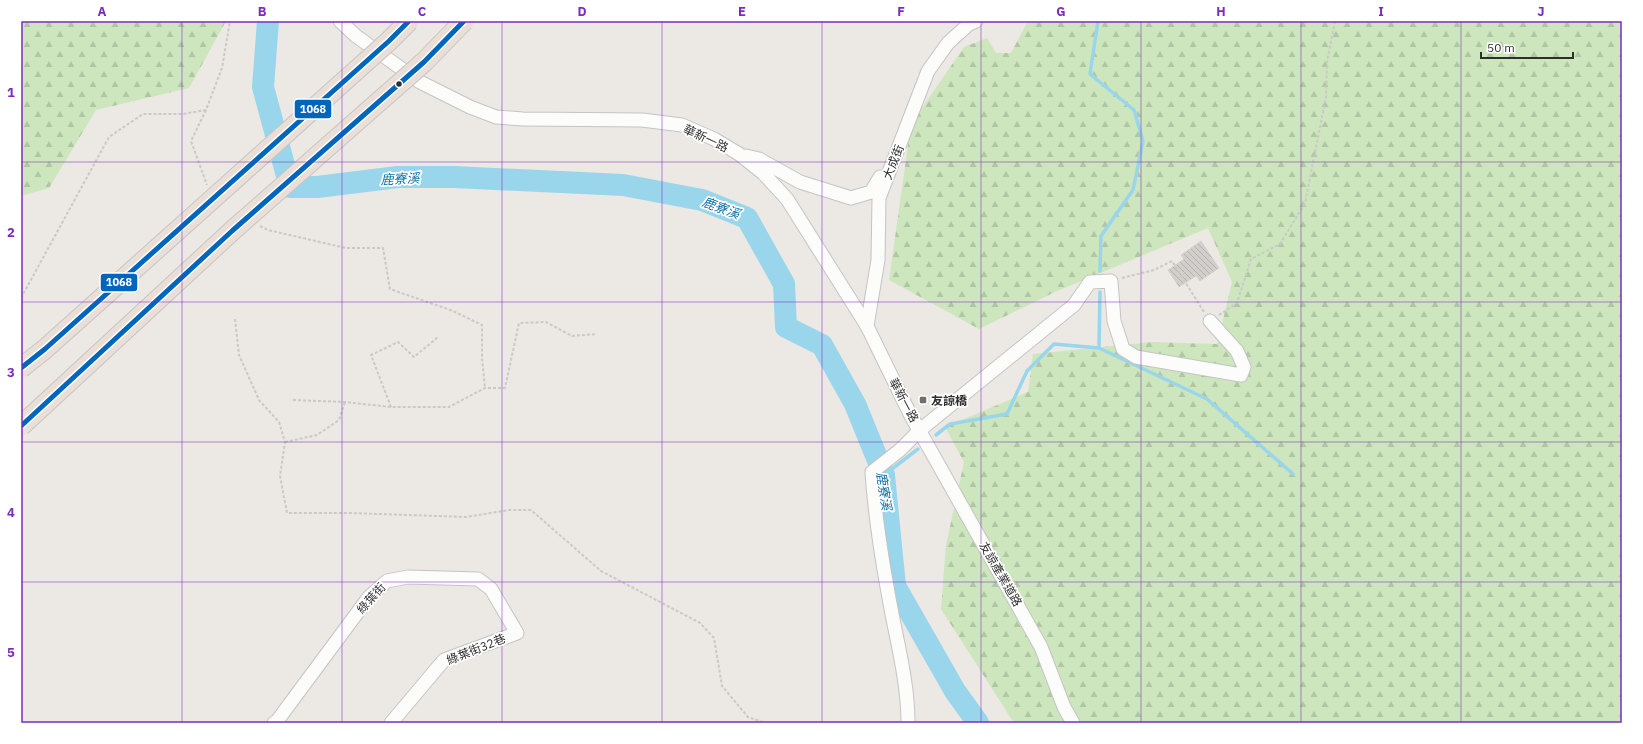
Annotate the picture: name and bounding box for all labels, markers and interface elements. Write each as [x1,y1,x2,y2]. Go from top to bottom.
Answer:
text: A [98,3,107,20]
text: B [258,3,267,20]
text: C [418,3,427,20]
text: D [577,3,587,20]
text: E [738,3,746,20]
text: F [897,3,905,20]
text: G [1056,3,1066,20]
text: H [1216,3,1226,20]
text: I [1378,3,1384,20]
text: J [1537,3,1545,20]
scale bar [1481,34,1573,60]
text: 50 m [1487,40,1515,55]
unlabelled marker [394,79,404,89]
text: 1 [7,84,15,101]
line badge: 1068 [294,99,332,119]
text: 1068 [300,102,327,116]
street label: 華新一路 [681,121,731,155]
street label: 大成街 [879,142,907,182]
water label: 鹿寮溪 [380,169,422,189]
water label: 鹿寮溪 [700,193,744,223]
text: 2 [7,224,15,241]
line badge: 1068 [100,273,138,292]
text: 1068 [106,275,133,289]
text: 3 [7,364,15,381]
street label: 華新一路 [886,375,922,425]
place label: 友諒橋 [931,393,968,408]
marker: 友諒橋 [918,395,928,405]
water label: 鹿寮溪 [873,470,896,514]
text: 4 [7,504,15,521]
street label: 友諒產業道路 [977,539,1025,609]
street label: 綠葉街 [353,580,389,616]
street label: 綠葉街32巷 [444,630,508,668]
text: 5 [7,644,15,661]

